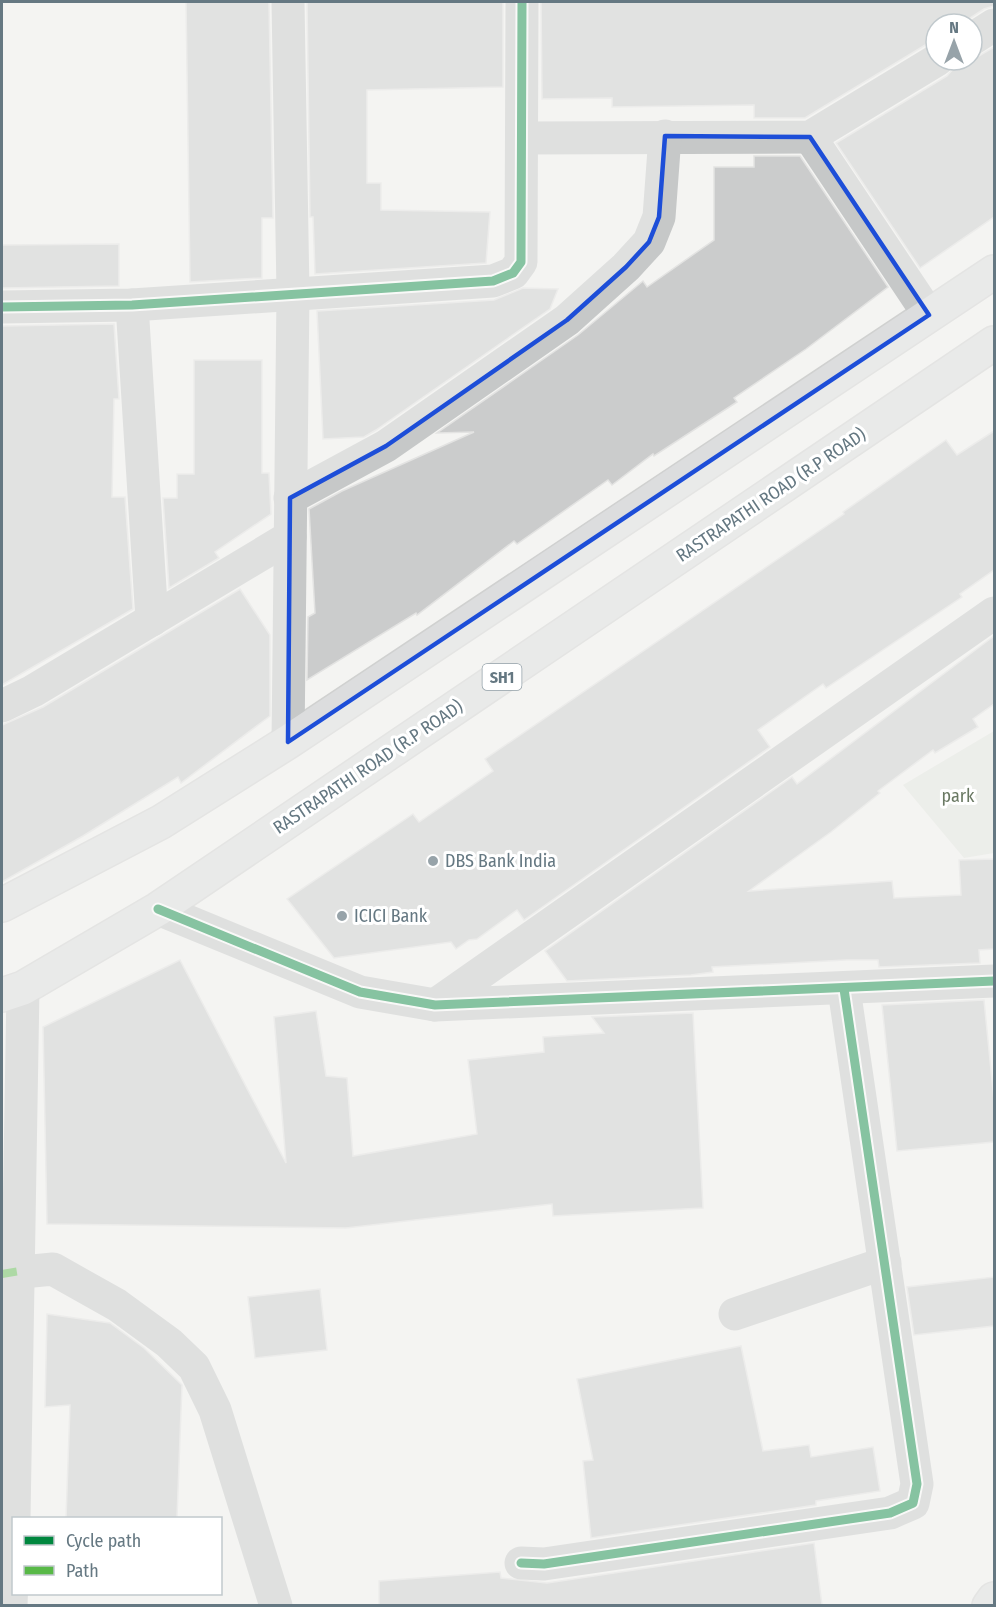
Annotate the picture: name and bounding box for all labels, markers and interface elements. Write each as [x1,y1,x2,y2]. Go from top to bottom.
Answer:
north arrow [924,12,984,72]
text: N [949,18,959,37]
street label: RASTRAPATHI ROAD (R.P ROAD) [672,423,870,567]
road number: SH1 [482,664,522,690]
street label: RASTRAPATHI ROAD (R.P ROAD) [269,695,467,839]
park label: park [942,785,975,807]
place label: DBS Bank India [445,850,556,872]
marker: DBS Bank India [426,854,440,868]
place label: ICICI Bank [354,905,428,927]
marker: ICICI Bank [335,909,349,923]
legend [12,1517,222,1595]
text: Cycle path [66,1530,141,1552]
text: Path [66,1560,99,1582]

